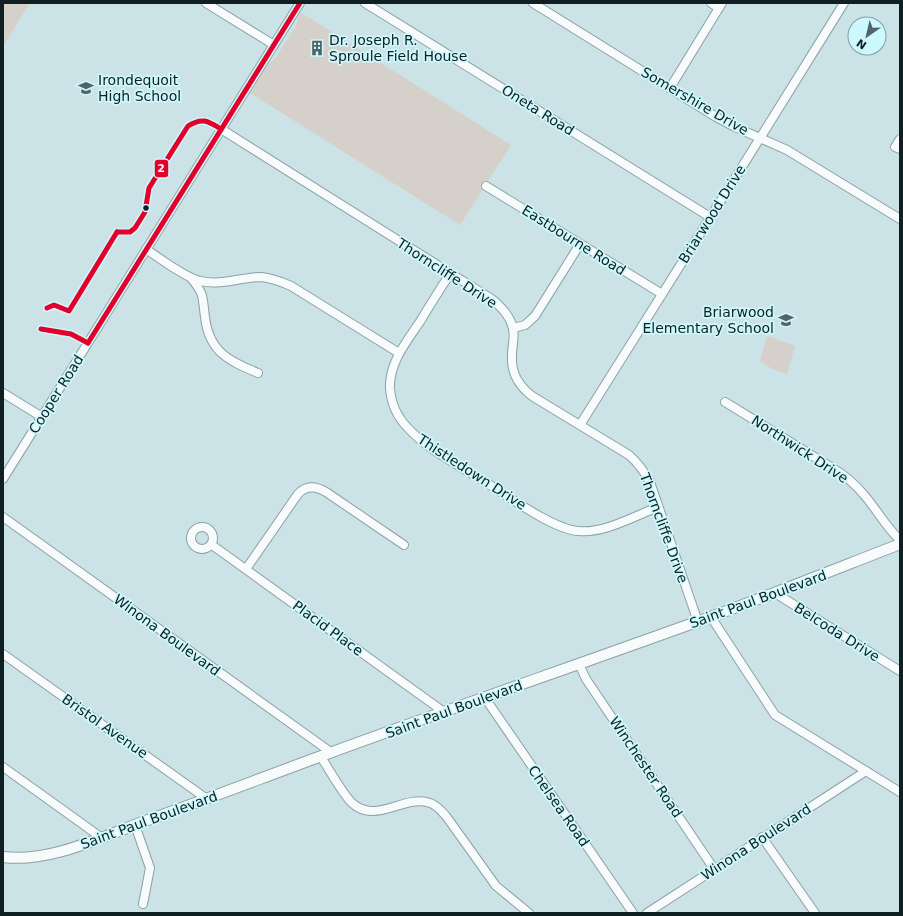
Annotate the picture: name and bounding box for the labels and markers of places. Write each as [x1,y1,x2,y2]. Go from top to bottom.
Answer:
place label: Dr. Joseph R. Sproule Field House [329,32,467,64]
building icon: Dr. Joseph R. Sproule Field House [308,39,326,57]
place label: Irondequoit High School [98,72,181,104]
school or university icon: Irondequoit High School [77,79,95,97]
unlabelled marker [141,203,151,213]
place label: Briarwood Elementary School [642,304,774,336]
school or university icon: Briarwood Elementary School [777,311,795,329]

